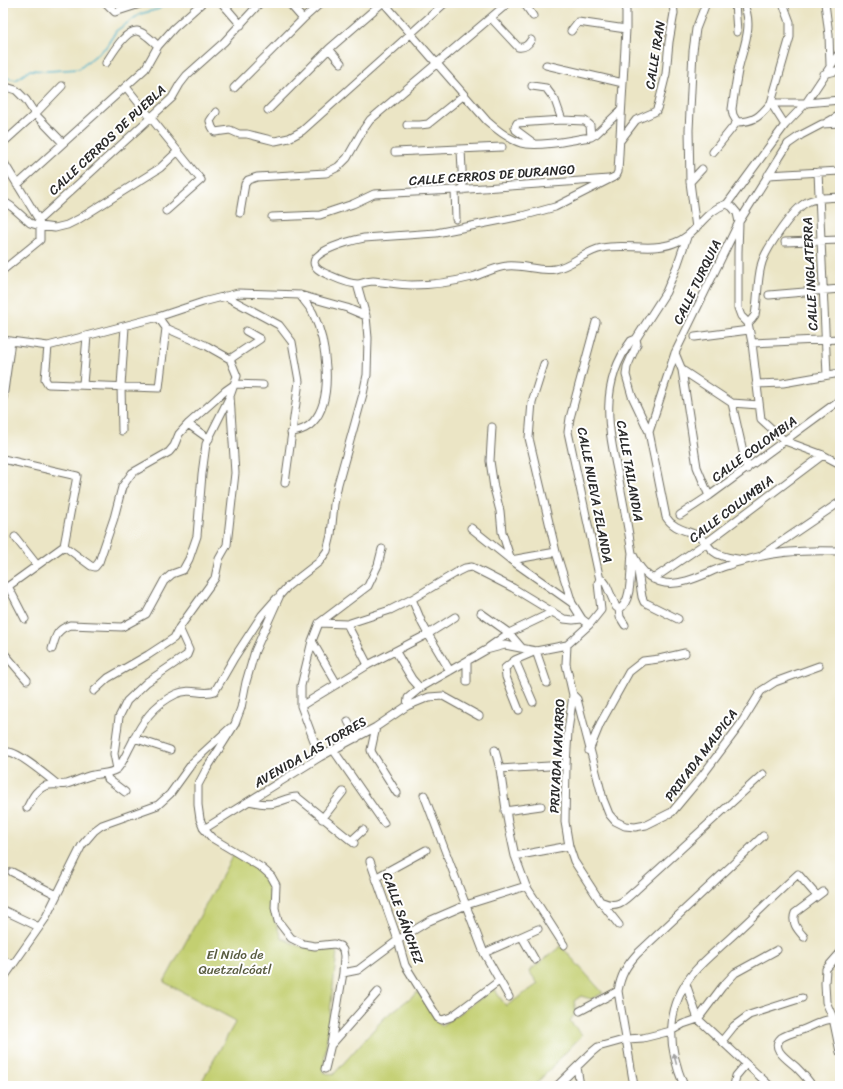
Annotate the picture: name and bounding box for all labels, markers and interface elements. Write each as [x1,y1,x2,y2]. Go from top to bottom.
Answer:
street label: CALLE IRAN [638,19,672,91]
street label: CALLE CERROS DE PUEBLA [43,79,171,201]
street label: CALLE CERROS DE DURANGO [408,158,576,192]
street label: CALLE INGLATERRA [796,217,824,331]
street label: CALLE TURQUIA [666,236,728,328]
street label: CALLE COLOMBIA [706,410,802,488]
street label: CALLE TAILANDIA [610,419,650,523]
street label: CALLE NUEVA ZELANDA [571,425,619,565]
street label: CALLE COLUMBIA [684,469,778,549]
street label: PRIVADA NAVARRO [543,698,571,814]
street label: PRIVADA MALPICA [658,704,744,806]
street label: AVENIDA LAS TORRES [248,710,371,794]
street label: CALLE SÁNCHEZ [376,869,431,968]
park label: El Nido de Quetzalcóatl [198,943,272,981]
one-way arrow [672,1053,678,1065]

